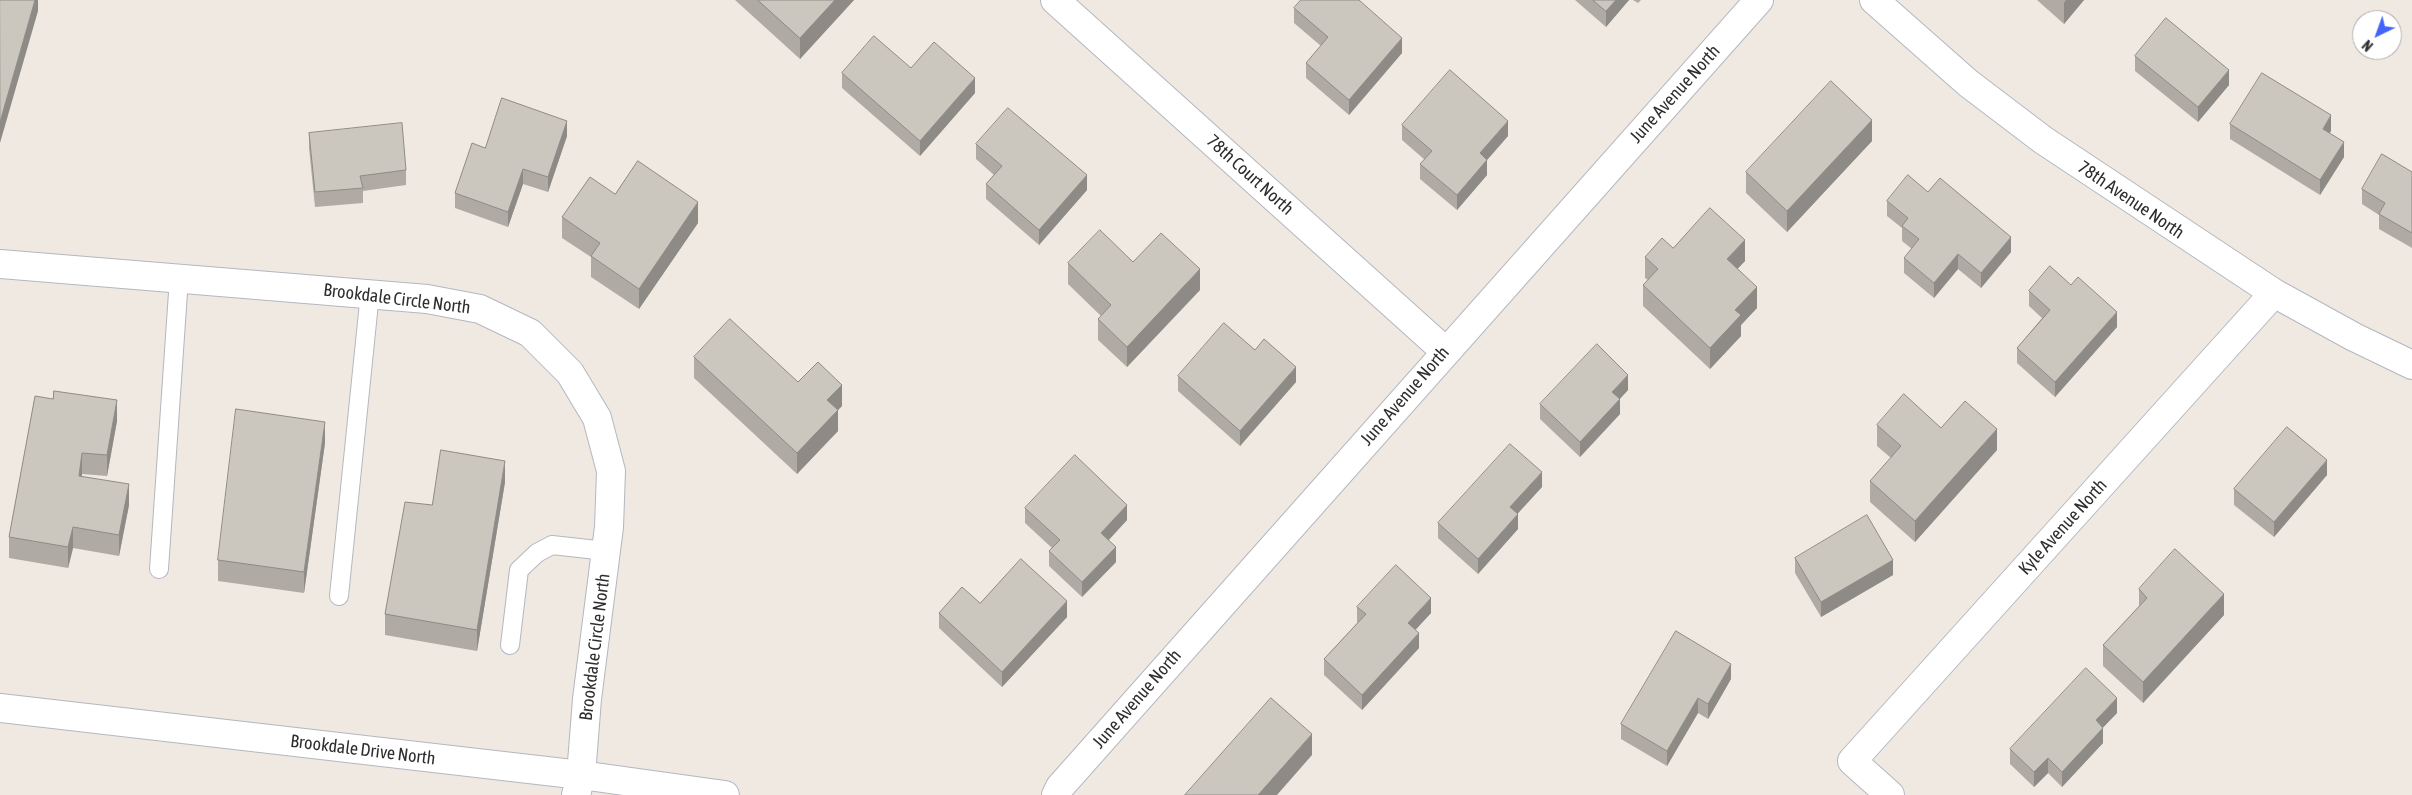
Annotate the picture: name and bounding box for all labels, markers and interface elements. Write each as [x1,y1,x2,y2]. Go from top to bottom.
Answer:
north arrow [2352,10,2402,60]
text: N [2359,37,2376,54]
street label: June Avenue North [1625,41,1725,147]
street label: 78th Court North [1202,130,1298,220]
street label: 78th Avenue North [2074,156,2188,244]
street label: Brookdale Circle North [322,279,472,319]
street label: June Avenue North [1356,342,1454,450]
street label: Kyle Avenue North [2014,475,2112,579]
street label: Brookdale Circle North [575,572,615,722]
street label: June Avenue North [1088,645,1186,753]
street label: Brookdale Drive North [289,730,437,770]

